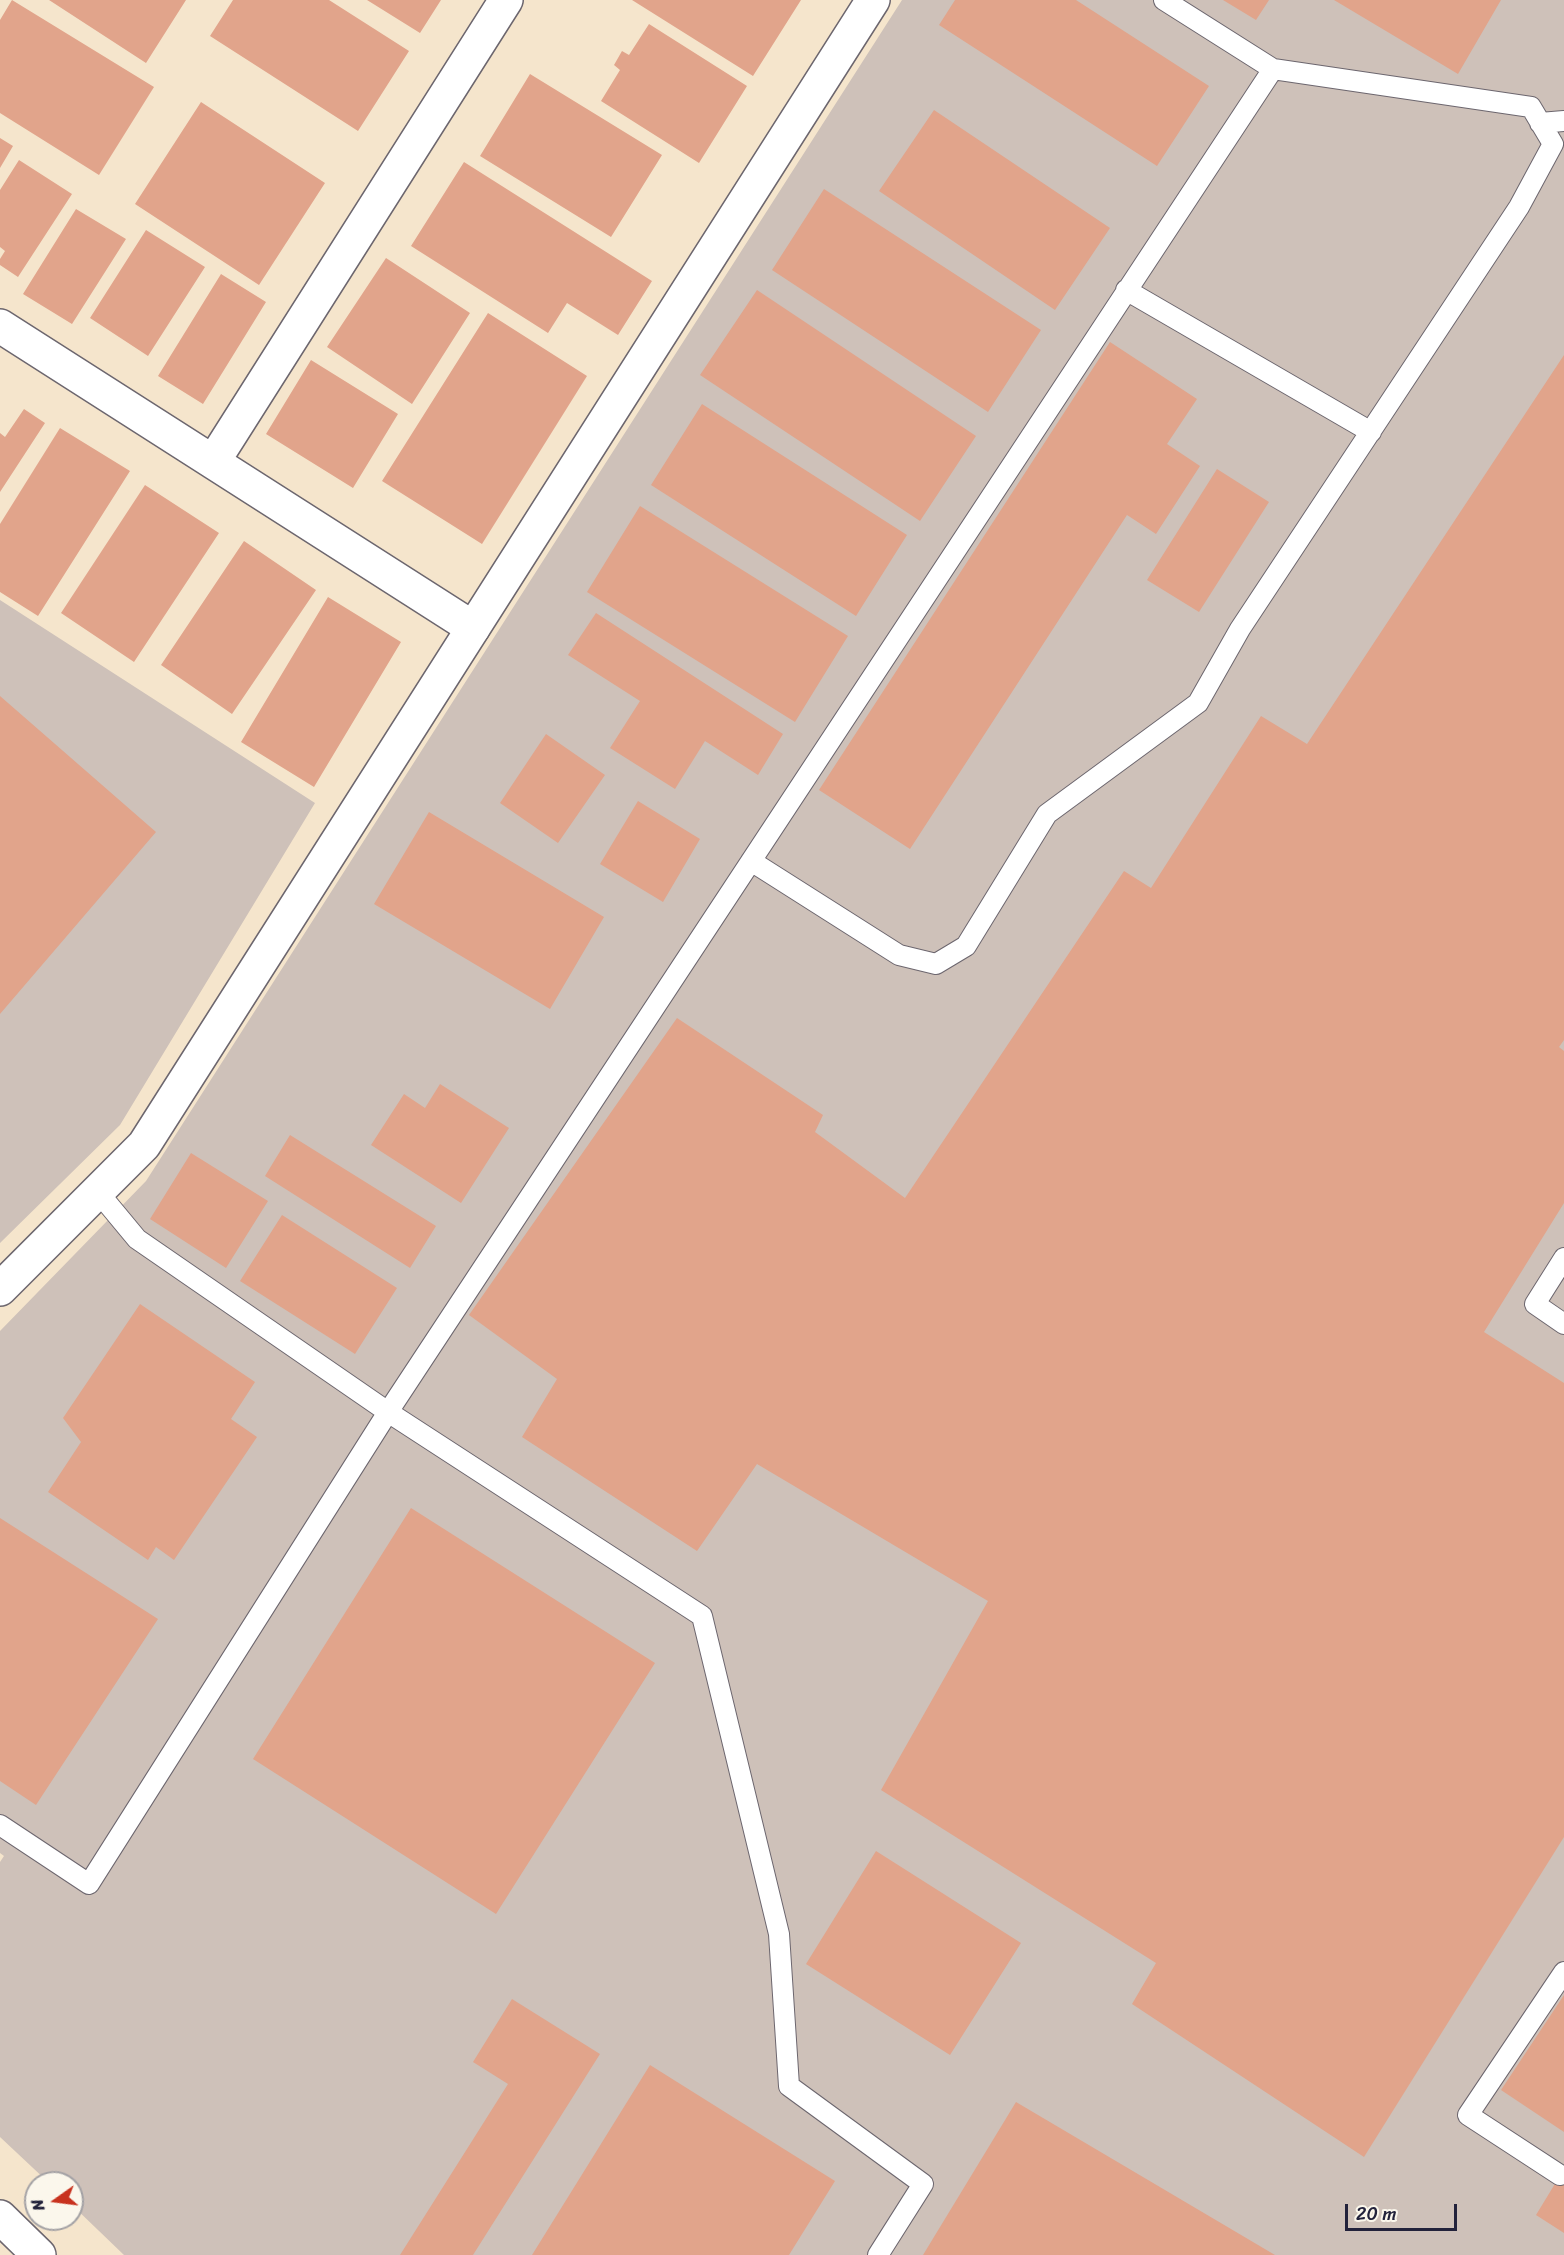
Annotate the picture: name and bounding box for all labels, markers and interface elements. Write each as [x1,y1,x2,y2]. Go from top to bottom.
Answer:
north arrow [24,2171,84,2231]
scale bar [1348,2192,1460,2230]
text: N [23,2196,53,2214]
text: 20 m [1356,2198,1396,2230]

